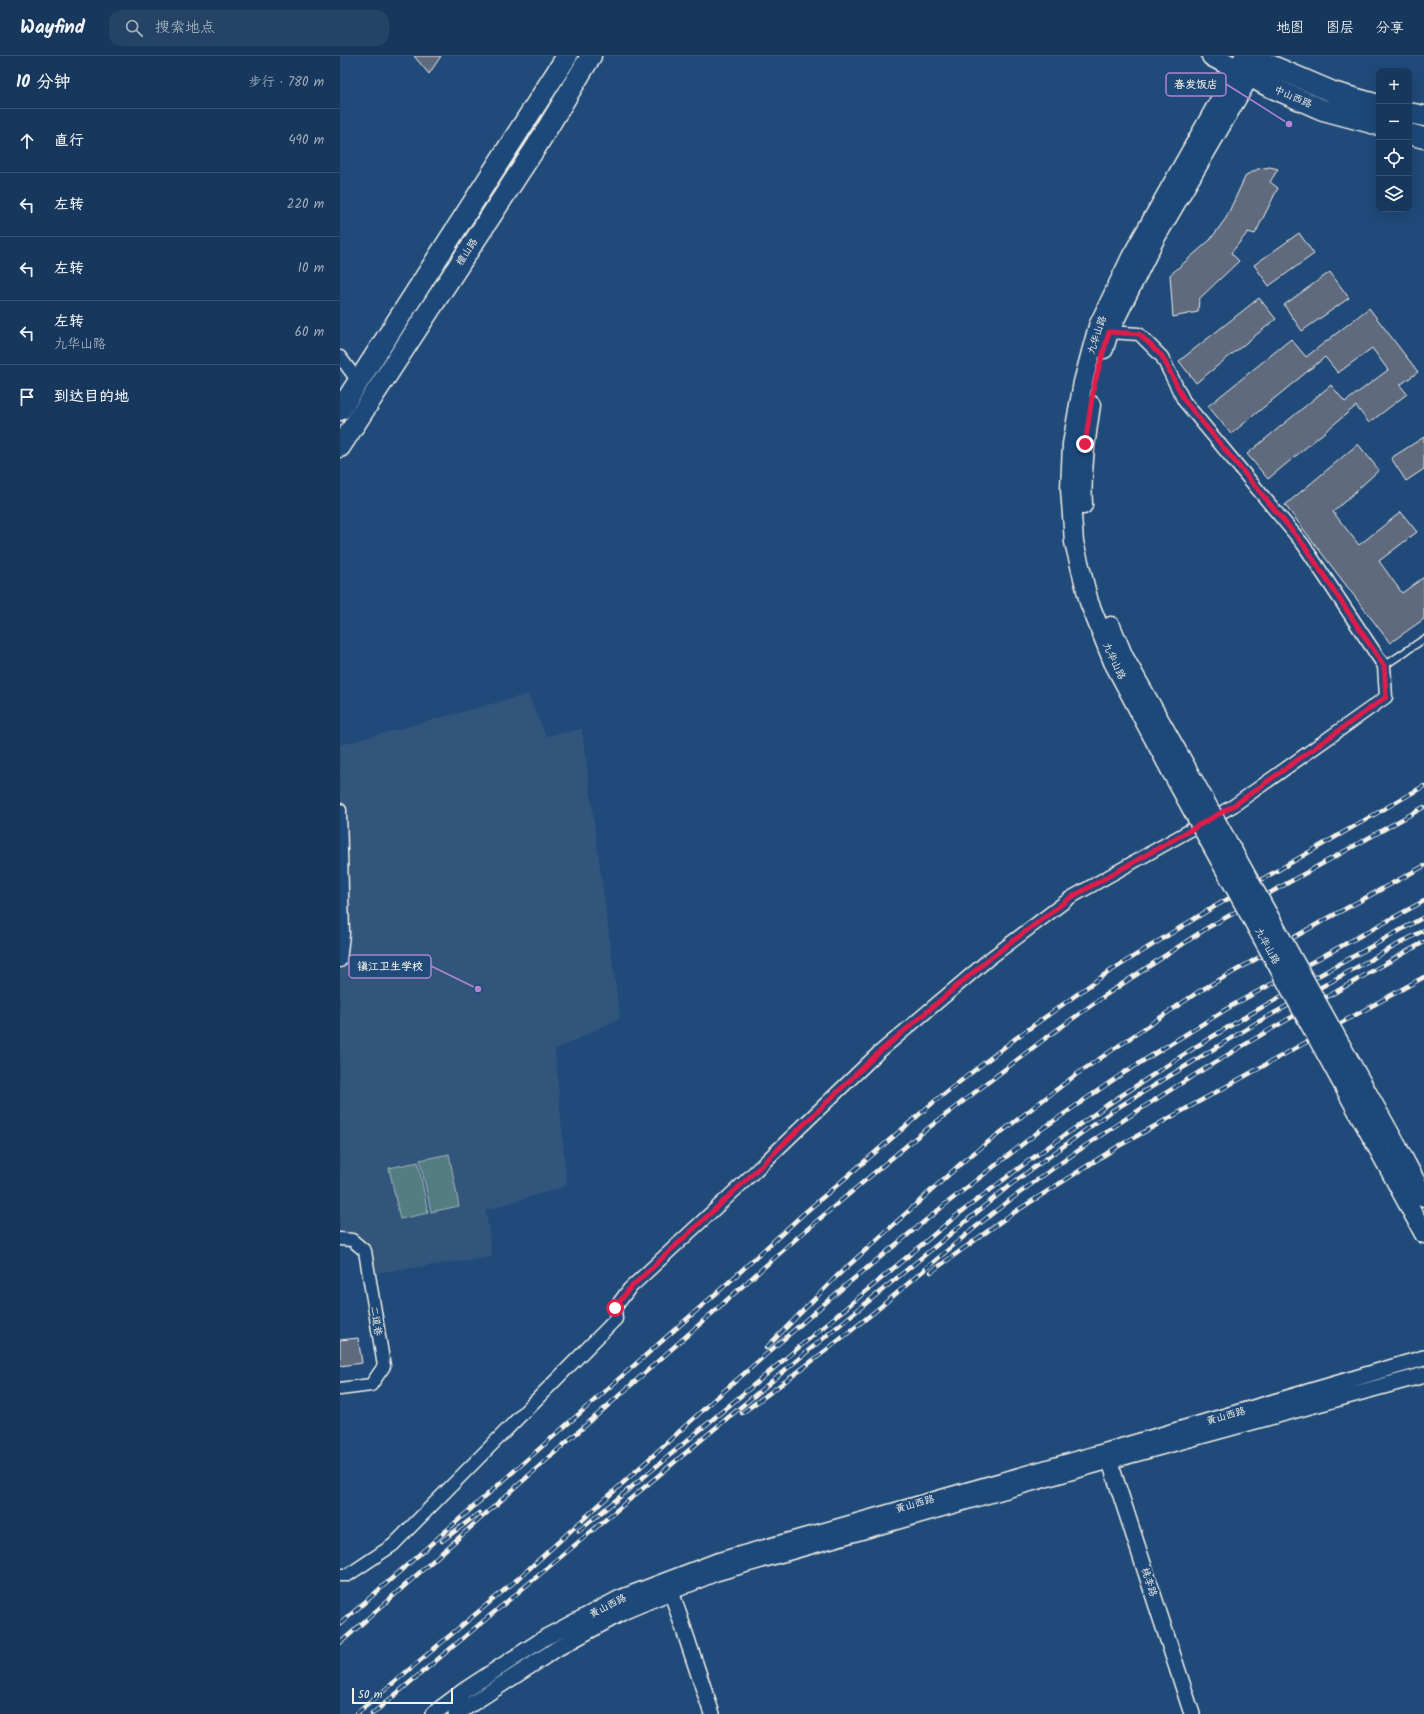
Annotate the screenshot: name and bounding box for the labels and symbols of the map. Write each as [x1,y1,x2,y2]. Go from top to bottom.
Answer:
callout: 春发饭店 [1166,73,1226,96]
text: 春发饭店 [1174,76,1218,94]
street label: 中山西路 [1271,82,1315,112]
street label: 檀山路 [452,235,482,269]
street label: 九华山路 [1083,314,1111,356]
route end [1076,435,1094,453]
street label: 九华山路 [1098,639,1130,683]
street label: 九华山路 [1250,925,1284,967]
callout: 镇江卫生学校 [349,955,431,978]
text: 镇江卫生学校 [357,958,423,976]
route start [606,1299,624,1317]
street label: 二道巷 [366,1305,386,1338]
street label: 黄山西路 [1205,1403,1247,1429]
street label: 黄山西路 [894,1491,936,1517]
street label: 桃李路 [1137,1565,1161,1599]
street label: 黄山西路 [587,1590,629,1622]
scale bar [352,1686,453,1705]

